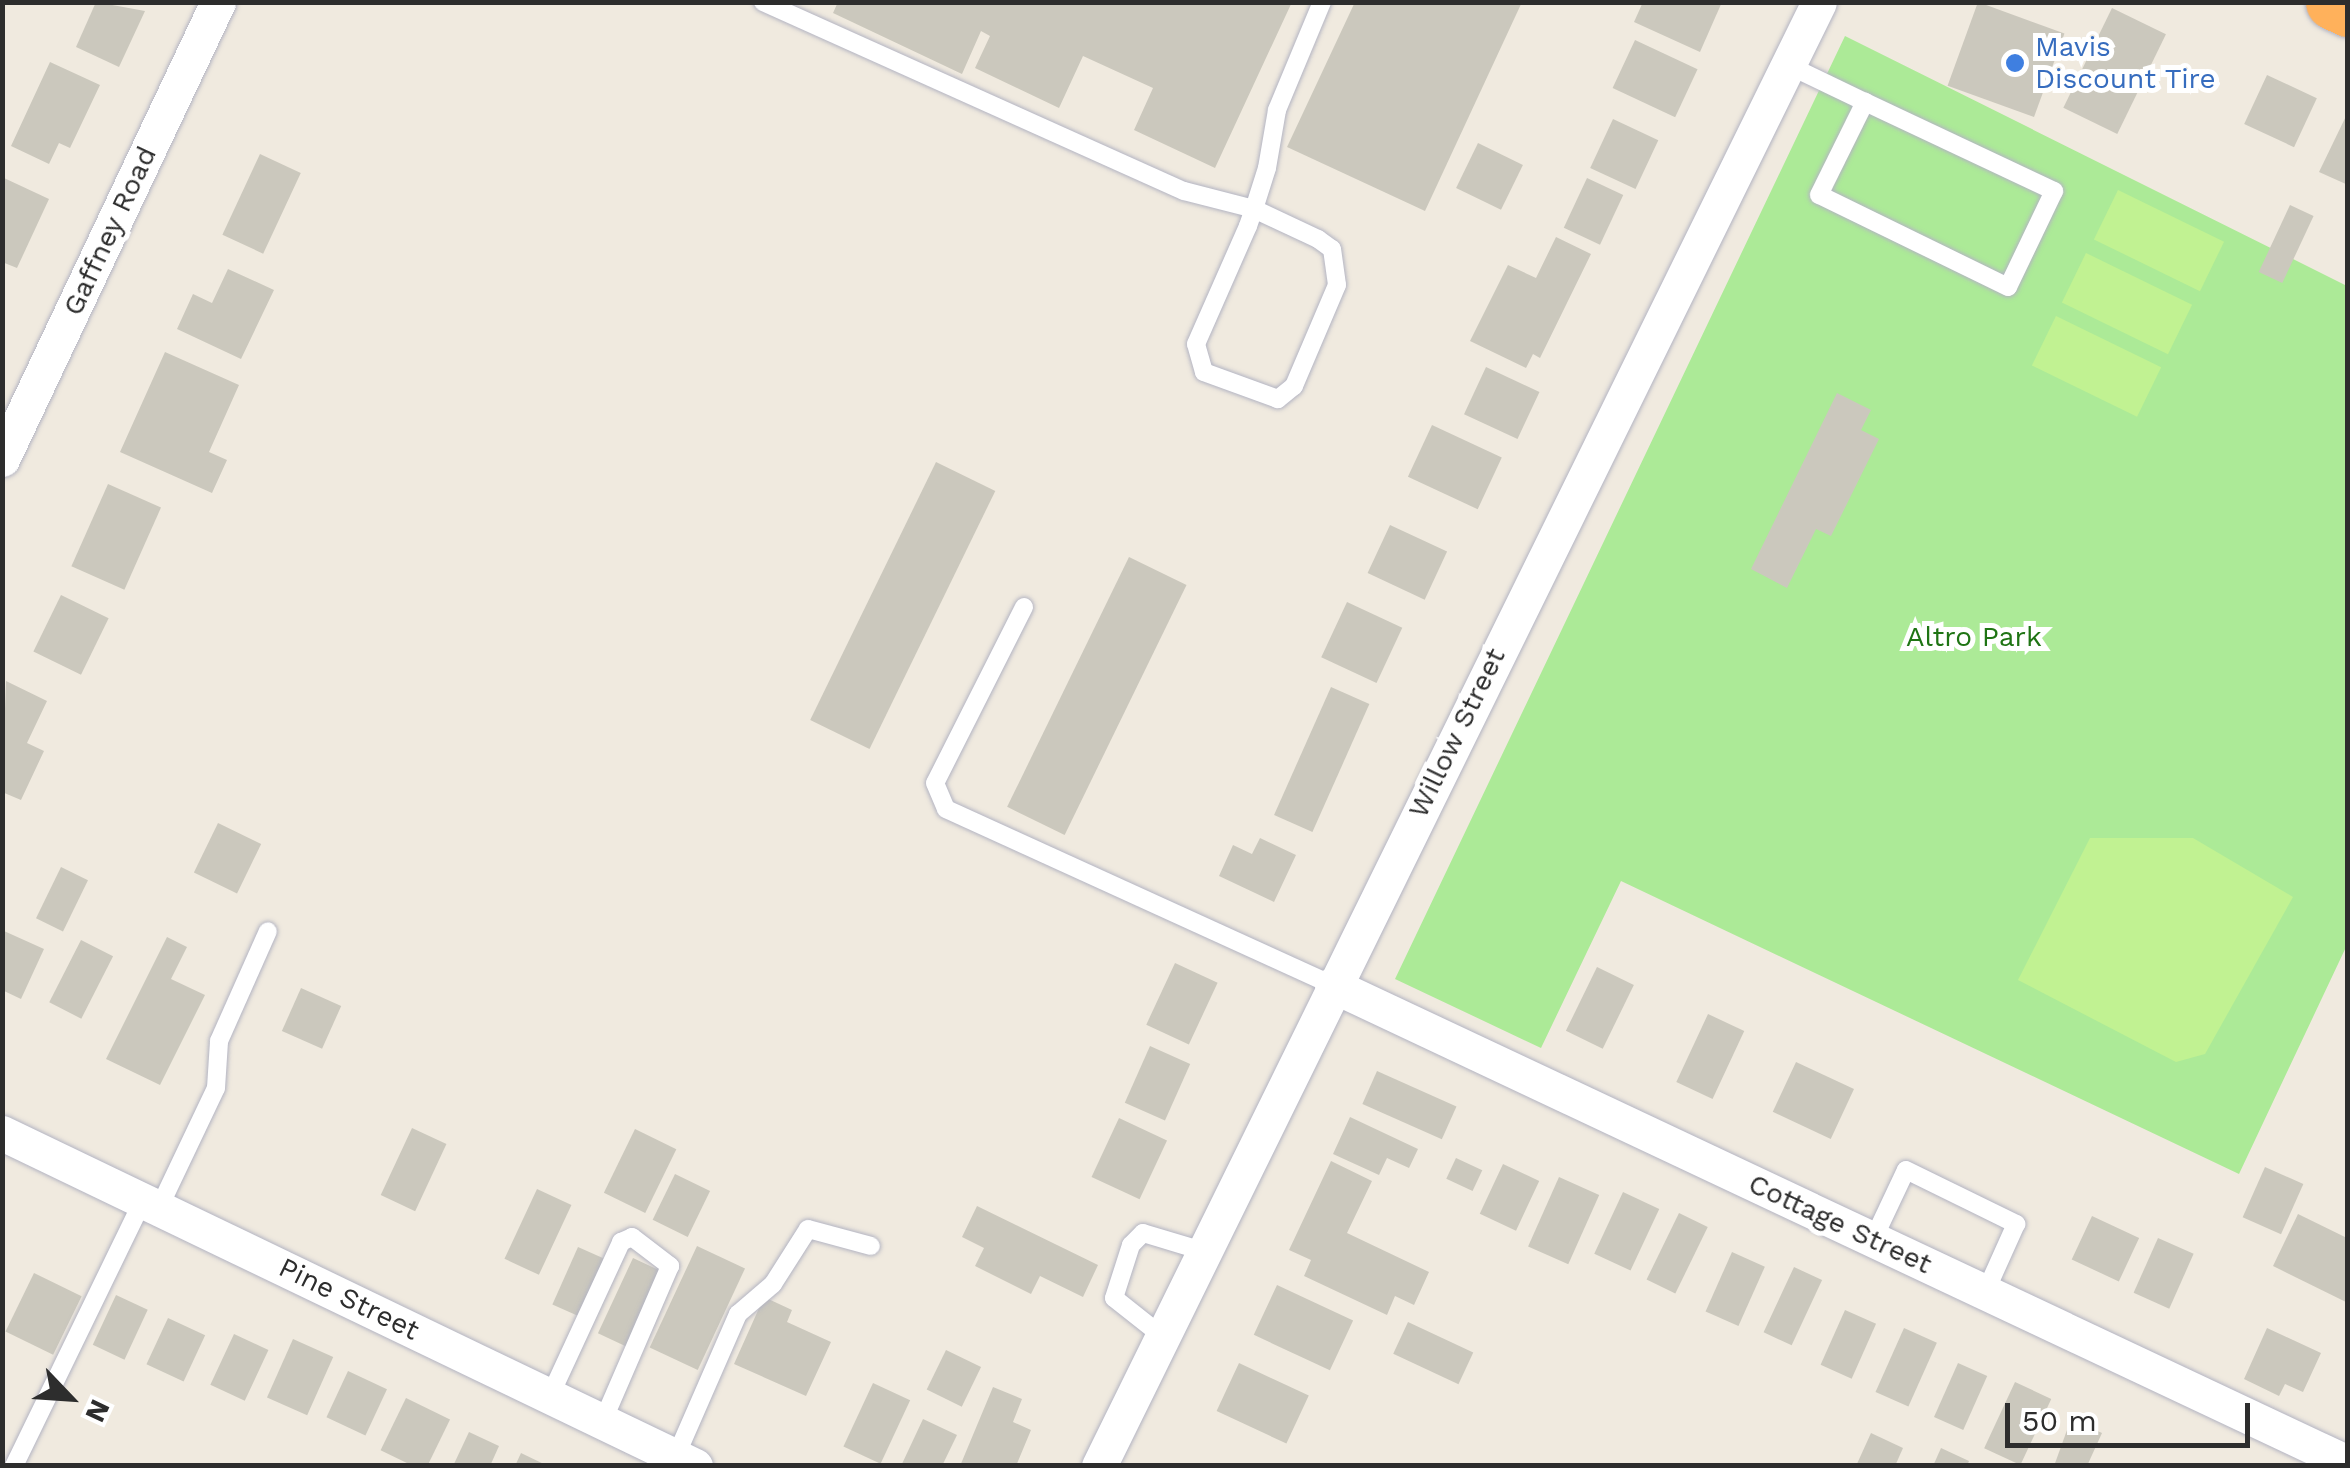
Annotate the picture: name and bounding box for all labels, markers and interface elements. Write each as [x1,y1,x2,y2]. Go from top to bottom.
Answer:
place label: Mavis Discount Tire [2035,30,2216,96]
marker: Mavis Discount Tire [2004,52,2026,74]
street label: Gaffney Road [56,141,164,321]
park label: Altro Park [1906,620,2042,654]
street label: Willow Street [1401,642,1513,824]
street label: Cottage Street [1743,1167,1937,1281]
street label: Pine Street [273,1251,425,1347]
north arrow [20,1348,120,1448]
scale bar [2010,1383,2255,1445]
text: N [78,1395,117,1427]
text: 50 m [2022,1403,2097,1438]

